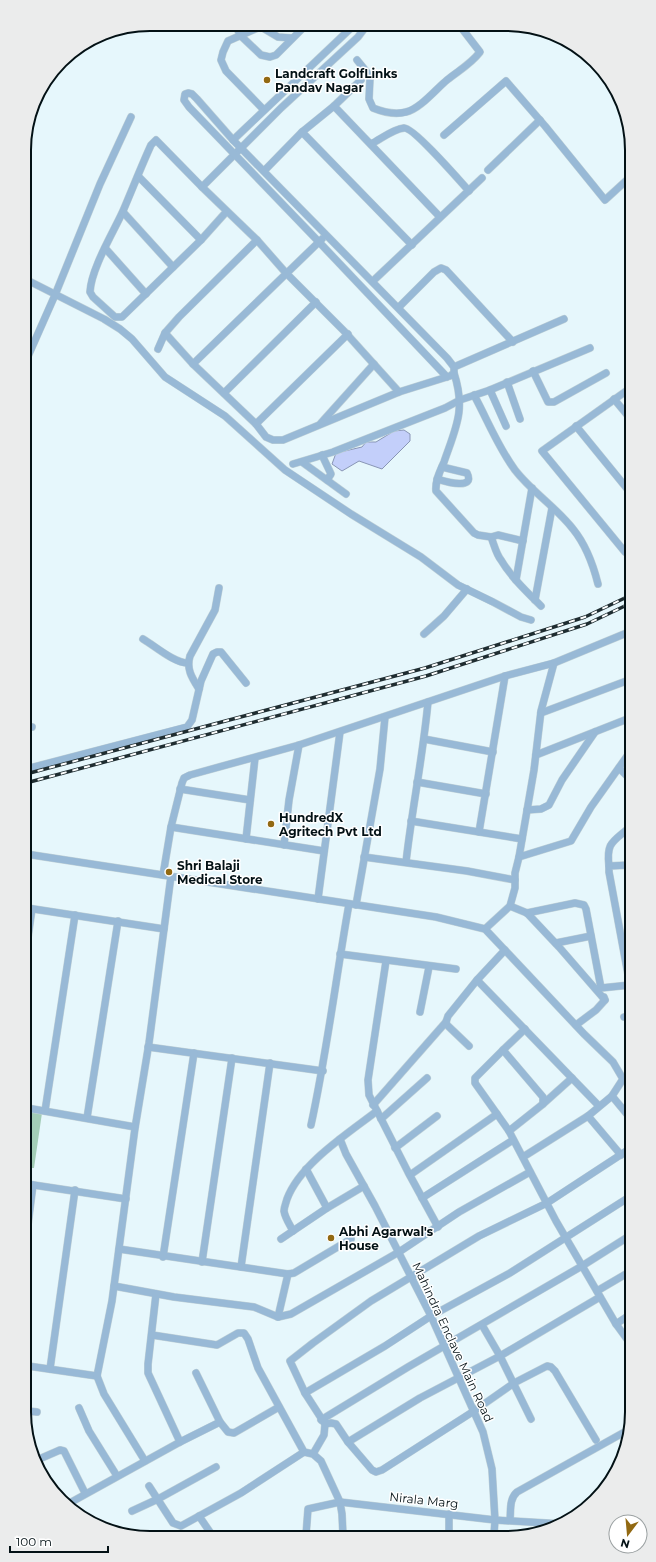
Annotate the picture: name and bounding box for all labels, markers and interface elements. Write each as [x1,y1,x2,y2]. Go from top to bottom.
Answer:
place label: Landcraft GolfLinks Pandav Nagar [275,66,398,95]
marker: Landcraft GolfLinks Pandav Nagar [262,75,272,85]
place label: HundredX Agritech Pvt Ltd [278,810,382,839]
marker: HundredX Agritech Pvt Ltd [266,819,276,829]
place label: Shri Balaji Medical Store [177,858,263,887]
marker: Shri Balaji Medical Store [164,867,174,877]
place label: Abhi Agarwal's House [338,1224,434,1253]
marker: Abhi Agarwal's House [326,1233,336,1243]
street label: Mahindra Enclave Main Road [409,1260,497,1424]
street label: Nirala Marg [389,1489,459,1511]
north arrow [608,1514,648,1554]
scale bar [10,1528,108,1554]
text: 100 m [16,1534,52,1549]
text: N [619,1536,631,1552]

